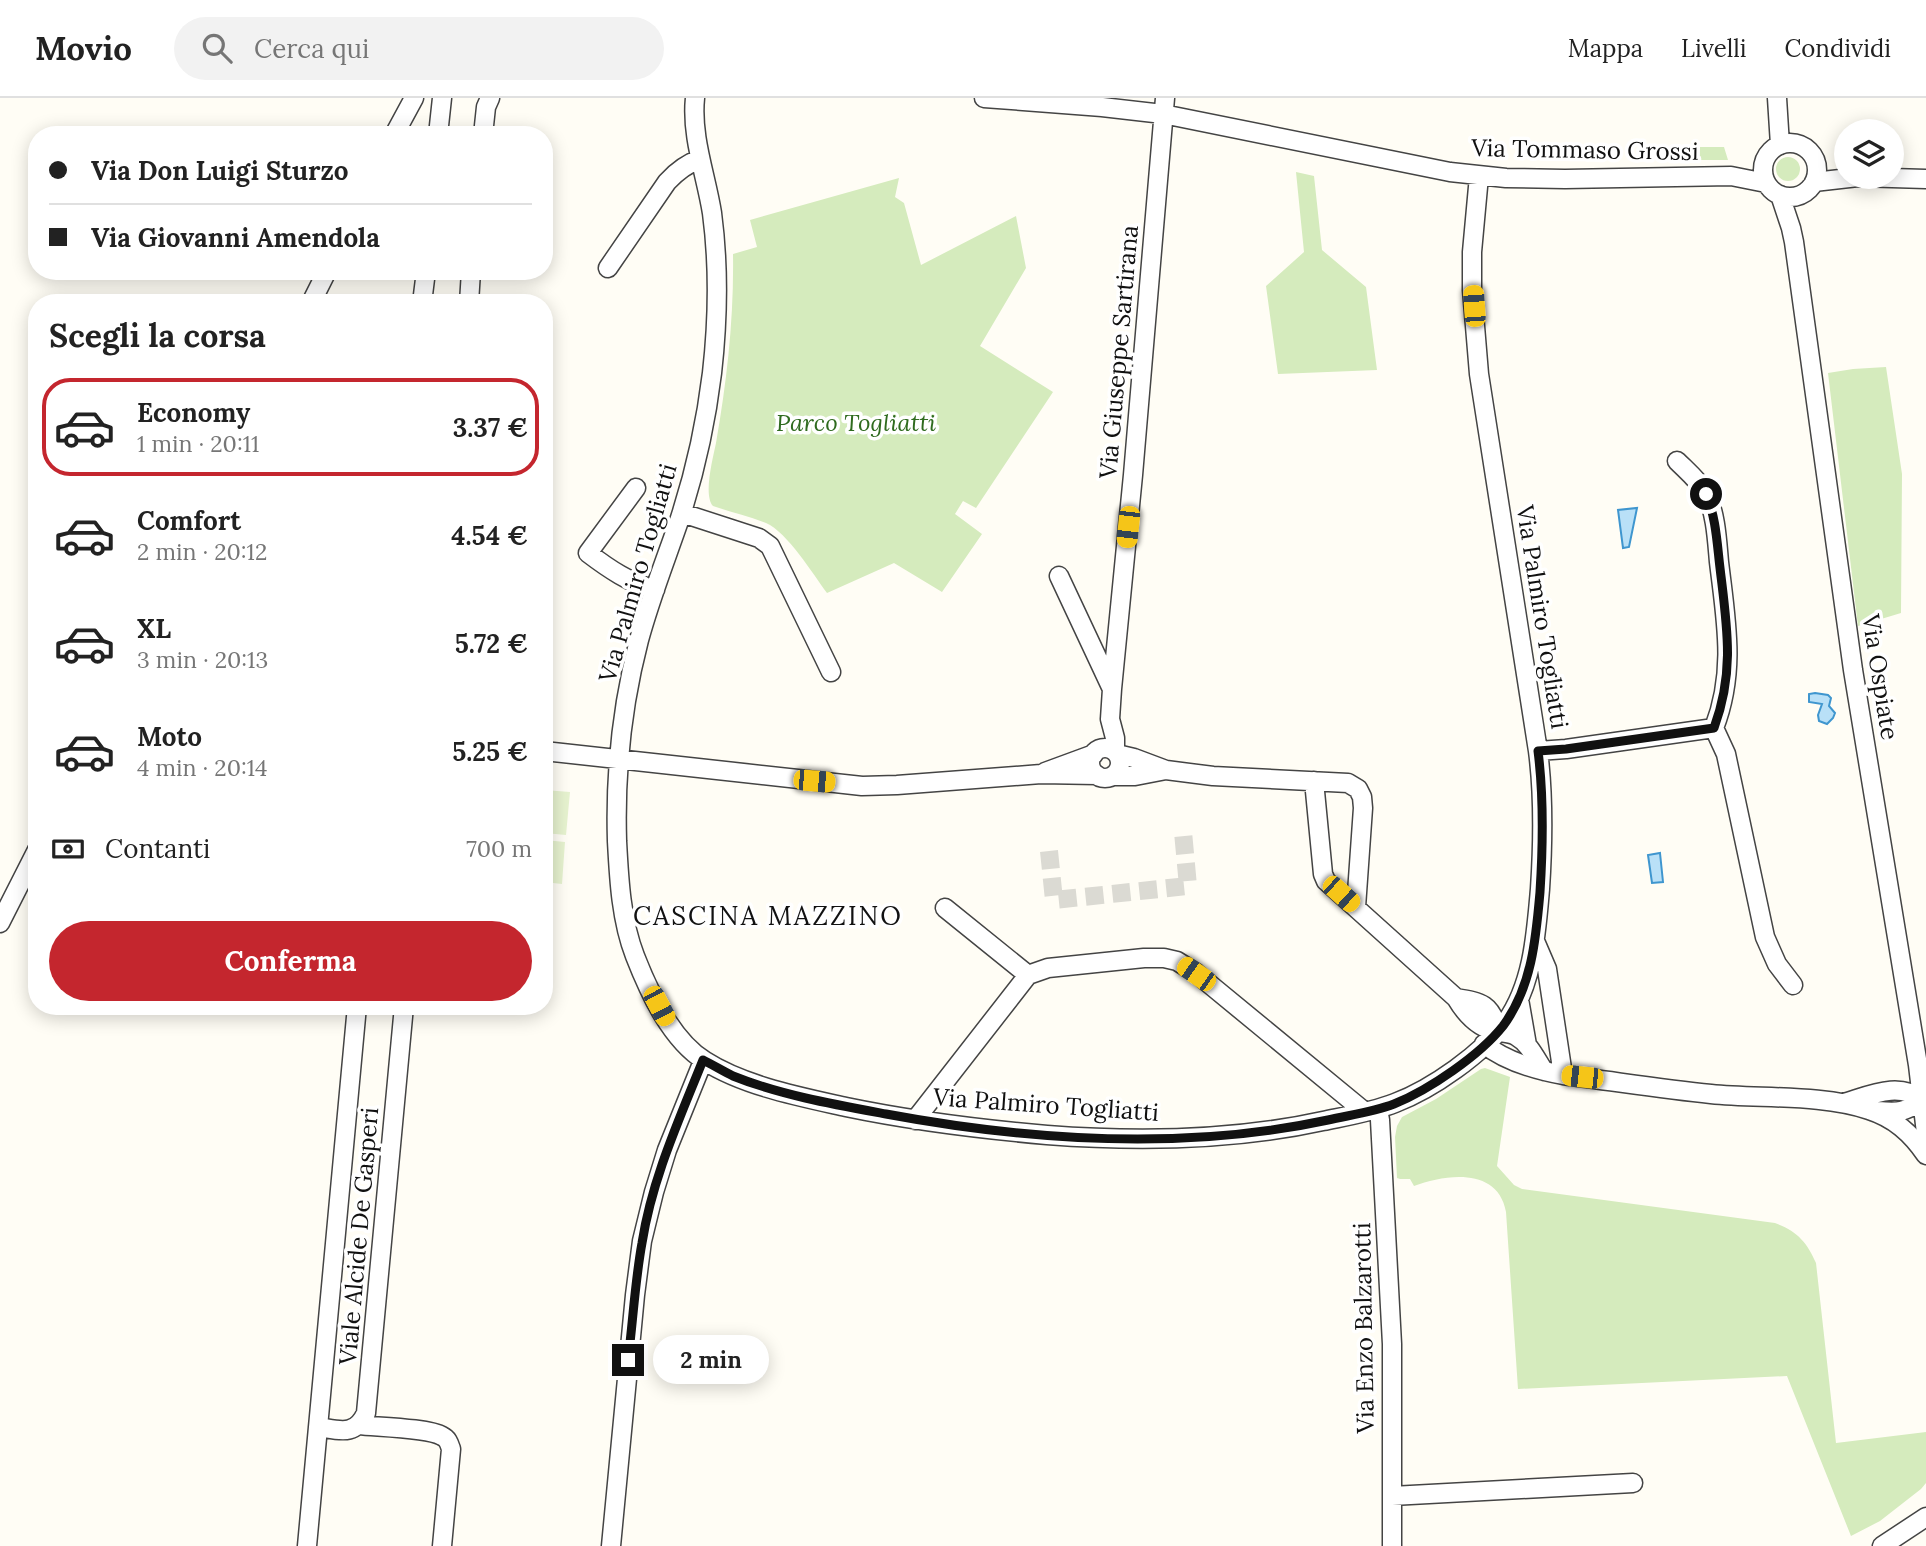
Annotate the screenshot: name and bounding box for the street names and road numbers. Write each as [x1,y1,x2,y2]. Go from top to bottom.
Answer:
street label: Via Tommaso Grossi [1470,132,1699,167]
street label: Via Giuseppe Sartirana [1092,224,1145,481]
street label: Via Palmiro Togliatti [591,460,684,687]
street label: Via Palmiro Togliatti [1509,502,1575,731]
street label: Via Ospiate [1855,611,1906,742]
street label: Via Palmiro Togliatti [931,1081,1160,1128]
street label: Viale Alcide De Gasperi [332,1106,385,1367]
street label: Via Enzo Balzarotti [1346,1222,1381,1435]

